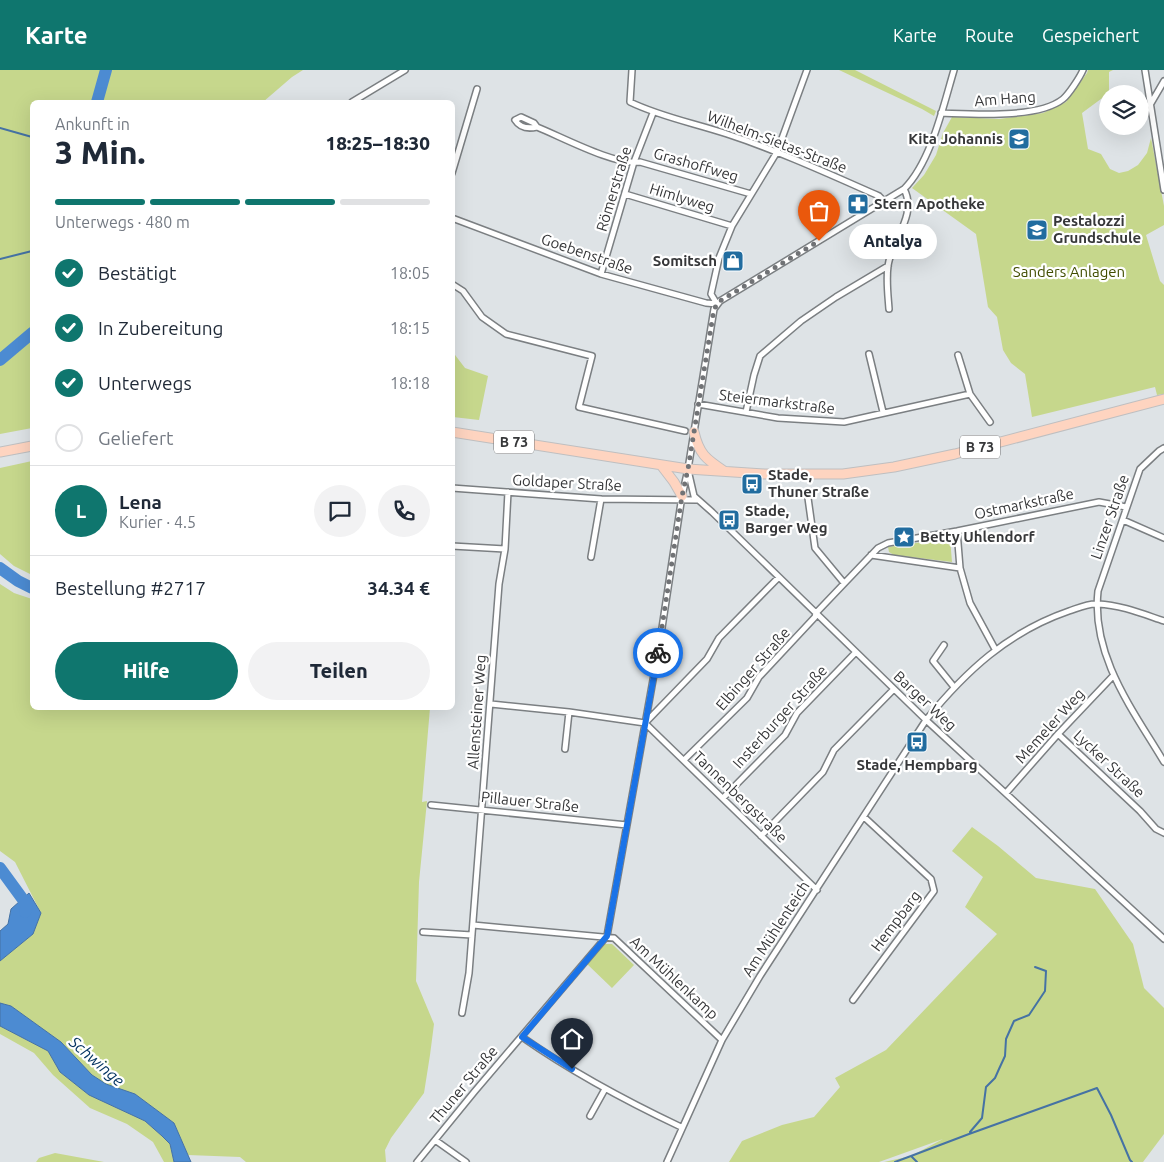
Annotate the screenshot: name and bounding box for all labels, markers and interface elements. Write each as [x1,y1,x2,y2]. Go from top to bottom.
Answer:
text: Karte [25,22,87,49]
text: Karte [893,25,937,45]
text: Route [965,25,1014,45]
text: Gespeichert [1042,25,1139,45]
map controls [1099,85,1149,135]
button: layers [1099,85,1149,135]
street label: Am Hang [974,88,1036,109]
street label: Wilhelm-Sietas-Straße [705,107,850,176]
text: Ankunft in [55,115,130,133]
school or university icon: Kita Johannis [1007,127,1031,151]
place label: Kita Johannis [908,130,1003,147]
text: 18:25–18:30 [325,132,430,154]
text: 3 Min. [55,134,145,170]
street label: Römerstraße [593,144,635,233]
street label: Grashoffweg [652,144,740,185]
street label: Himlyweg [648,180,717,215]
pin [798,190,840,241]
pharmacy icon: Stern Apotheke [846,192,870,216]
place label: Stern Apotheke [874,195,985,212]
icon: bag [805,197,833,225]
place label: Pestalozzi Grundschule [1053,212,1141,246]
text: Unterwegs · 480 m [55,213,190,231]
school or university icon: Pestalozzi Grundschule [1025,218,1049,242]
callout: Antalya [849,224,936,258]
street label: Goebenstraße [539,230,635,277]
text: Antalya [864,232,922,250]
shop icon: Somitsch [721,249,745,273]
place label: Somitsch [653,252,717,269]
icon: check [55,259,83,287]
text: Bestätigt [98,262,176,284]
park label: Sanders Anlagen [1013,263,1125,280]
text: 18:05 [390,264,430,282]
icon: check [55,314,83,342]
text: In Zubereitung [98,317,224,339]
text: 18:15 [390,319,430,337]
icon: check [55,369,83,397]
text: Unterwegs [98,372,192,394]
text: 18:18 [390,374,430,392]
street label: Steiermarkstraße [718,386,836,417]
text: Geliefert [98,427,174,449]
road number: B 73 [494,431,534,454]
road number: B 73 [960,436,1000,458]
place label: Stade, Thuner Straße [768,466,869,500]
street label: Goldaper Straße [512,471,622,494]
bus stop icon: Stade, Thuner Straße [740,472,764,496]
street label: Linzer Straße [1087,472,1132,561]
button: chat [314,485,366,537]
button: phone [378,485,430,537]
street label: Ostmarkstraße [973,485,1075,522]
text: Lena [119,491,162,513]
text: L [76,500,86,522]
place label: Stade, Barger Weg [745,502,828,536]
bus stop icon: Stade, Barger Weg [717,508,741,532]
text: Kurier · 4.5 [119,513,196,531]
place icon: Betty Uhlendorf [892,525,916,549]
place label: Betty Uhlendorf [920,528,1036,545]
text: Bestellung #2717 [55,577,206,599]
text: 34.34 € [367,577,430,599]
street label: Elbinger Straße [712,624,793,713]
courier [633,628,683,678]
icon: bike [644,639,672,667]
button: Hilfe [55,642,238,700]
button: Teilen [248,642,430,700]
street label: Allensteiner Weg [464,654,489,770]
street label: Insterburger Straße [729,662,830,771]
street label: Barger Weg [890,667,960,734]
street label: Memeler Weg [1012,685,1088,766]
street label: Lycker Straße [1070,726,1148,801]
bus stop icon: Stade, Hempbarg [905,730,929,754]
street label: Tannenbergstraße [690,747,791,846]
place label: Stade, Hempbarg [856,756,978,773]
street label: Pillauer Straße [480,788,580,815]
street label: Am Mühlenteich [738,878,813,980]
street label: Hempbarg [867,887,924,954]
street label: Am Mühlenkamp [627,933,722,1023]
pin [551,1018,593,1069]
icon: home [558,1025,586,1053]
water label: Schwinge [65,1032,128,1090]
street label: Thuner Straße [426,1042,501,1127]

